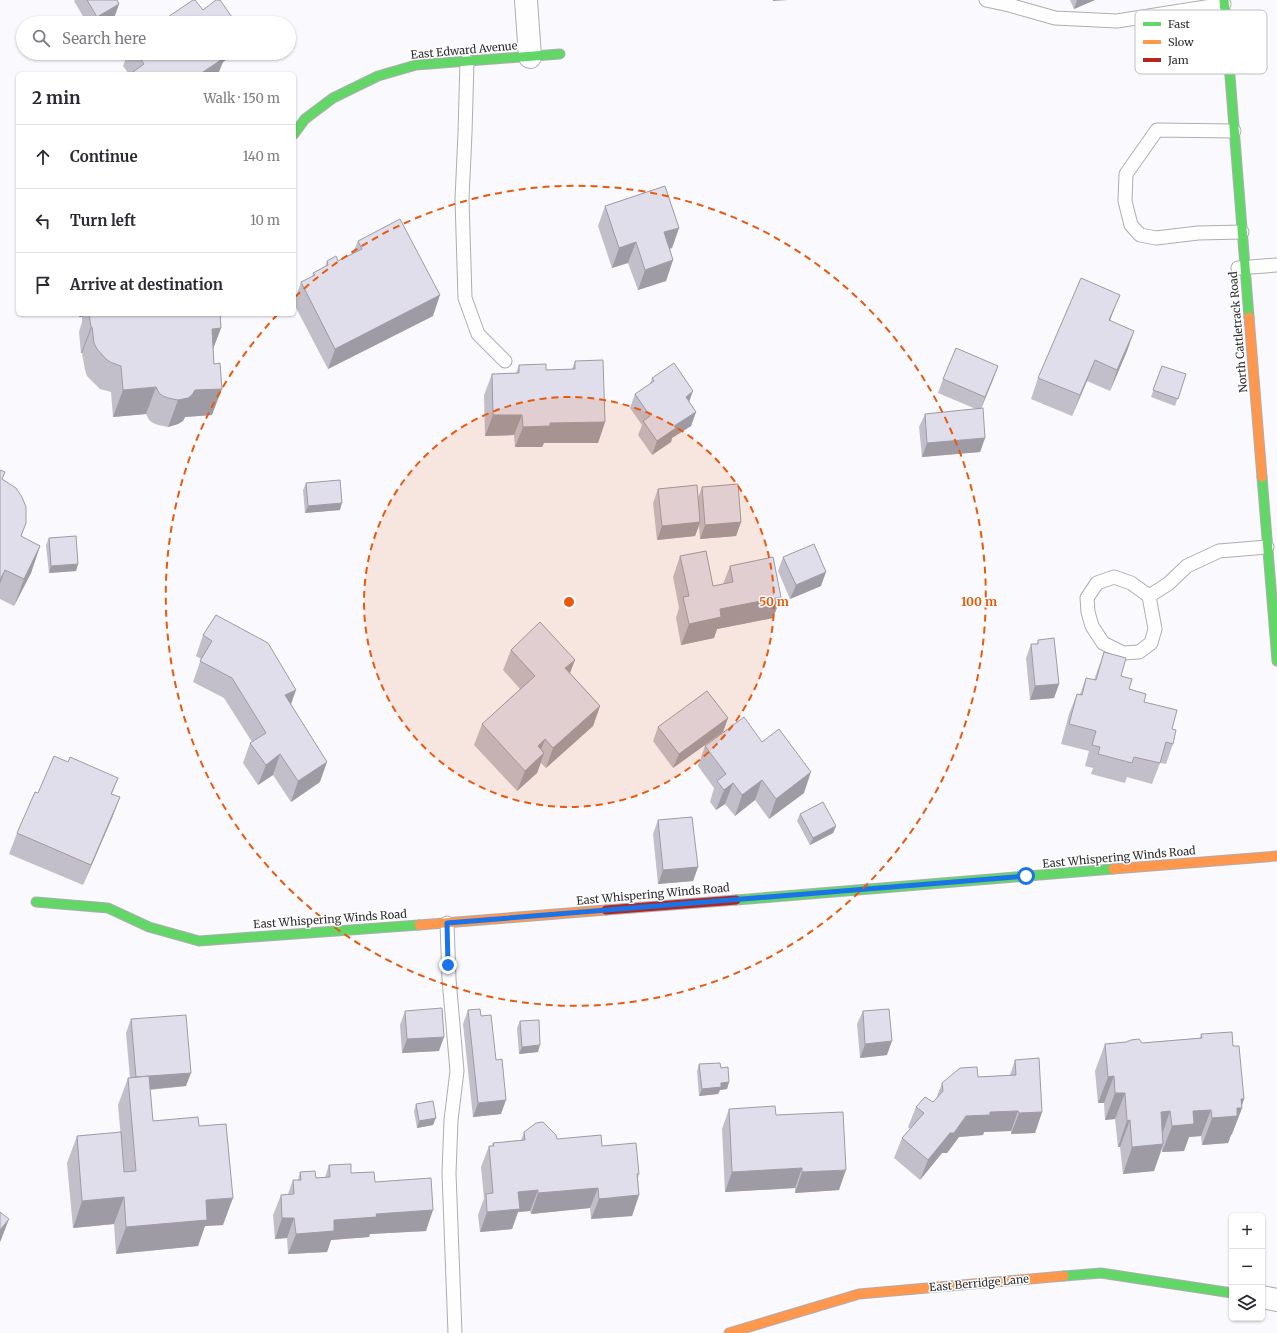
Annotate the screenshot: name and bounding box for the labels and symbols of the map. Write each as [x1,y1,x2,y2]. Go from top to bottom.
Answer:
legend [1135,10,1267,74]
text: Fast [1168,17,1191,31]
text: Slow [1168,35,1194,49]
street label: East Edward Avenue [410,38,518,62]
text: Jam [1167,53,1189,67]
street label: North Cattletrack Road [1226,270,1250,393]
text: 50 m [759,594,789,609]
text: 100 m [961,594,997,609]
centre of rings [562,595,576,609]
street label: East Whispering Winds Road [1042,843,1197,871]
route start [1017,867,1035,885]
street label: East Whispering Winds Road [576,880,731,908]
street label: East Whispering Winds Road [253,907,408,931]
route end [439,956,457,974]
street label: East Berridge Lane [929,1272,1030,1294]

